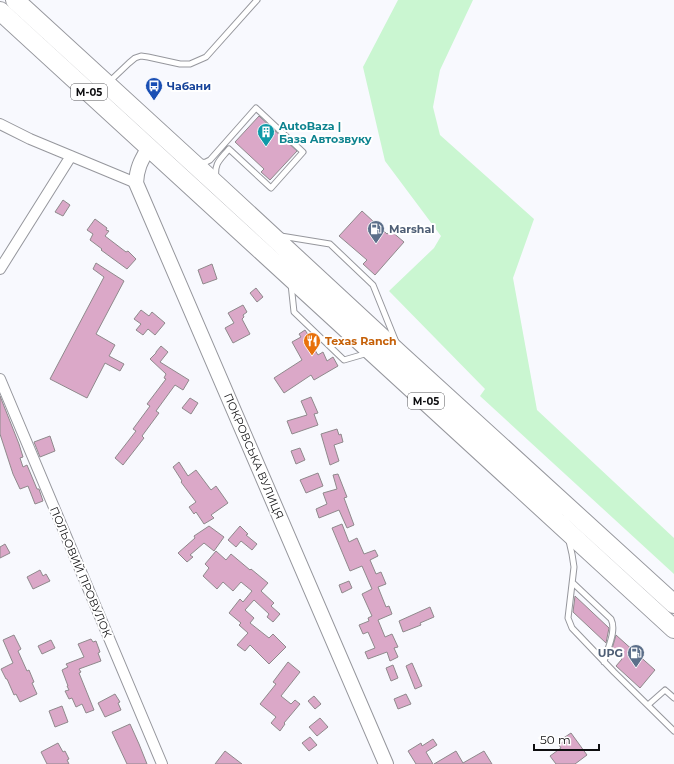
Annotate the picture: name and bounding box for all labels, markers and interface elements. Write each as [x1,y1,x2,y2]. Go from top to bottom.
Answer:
bus stop icon: Чабани [144,76,164,101]
place label: Чабани [167,79,211,93]
road number: М-05 [71,84,107,100]
place label: AutoBaza | База Автозвуку [278,119,372,146]
building icon: AutoBaza | База Автозвуку [256,122,276,147]
fuel station icon: Marshal [366,219,386,244]
place label: Marshal [389,222,435,236]
restaurant icon: Texas Ranch [302,331,322,356]
place label: Texas Ranch [325,334,397,348]
street label: ПОКРОВСЬКА ВУЛИЦЯ [221,391,287,521]
road number: М-05 [408,393,444,409]
street label: ПОЛЬОВИЙ ПРОВУЛОК [47,505,115,640]
fuel station icon: UPG [626,643,646,668]
place label: UPG [598,646,623,660]
scale bar [534,726,599,752]
text: 50 m [540,732,571,747]

